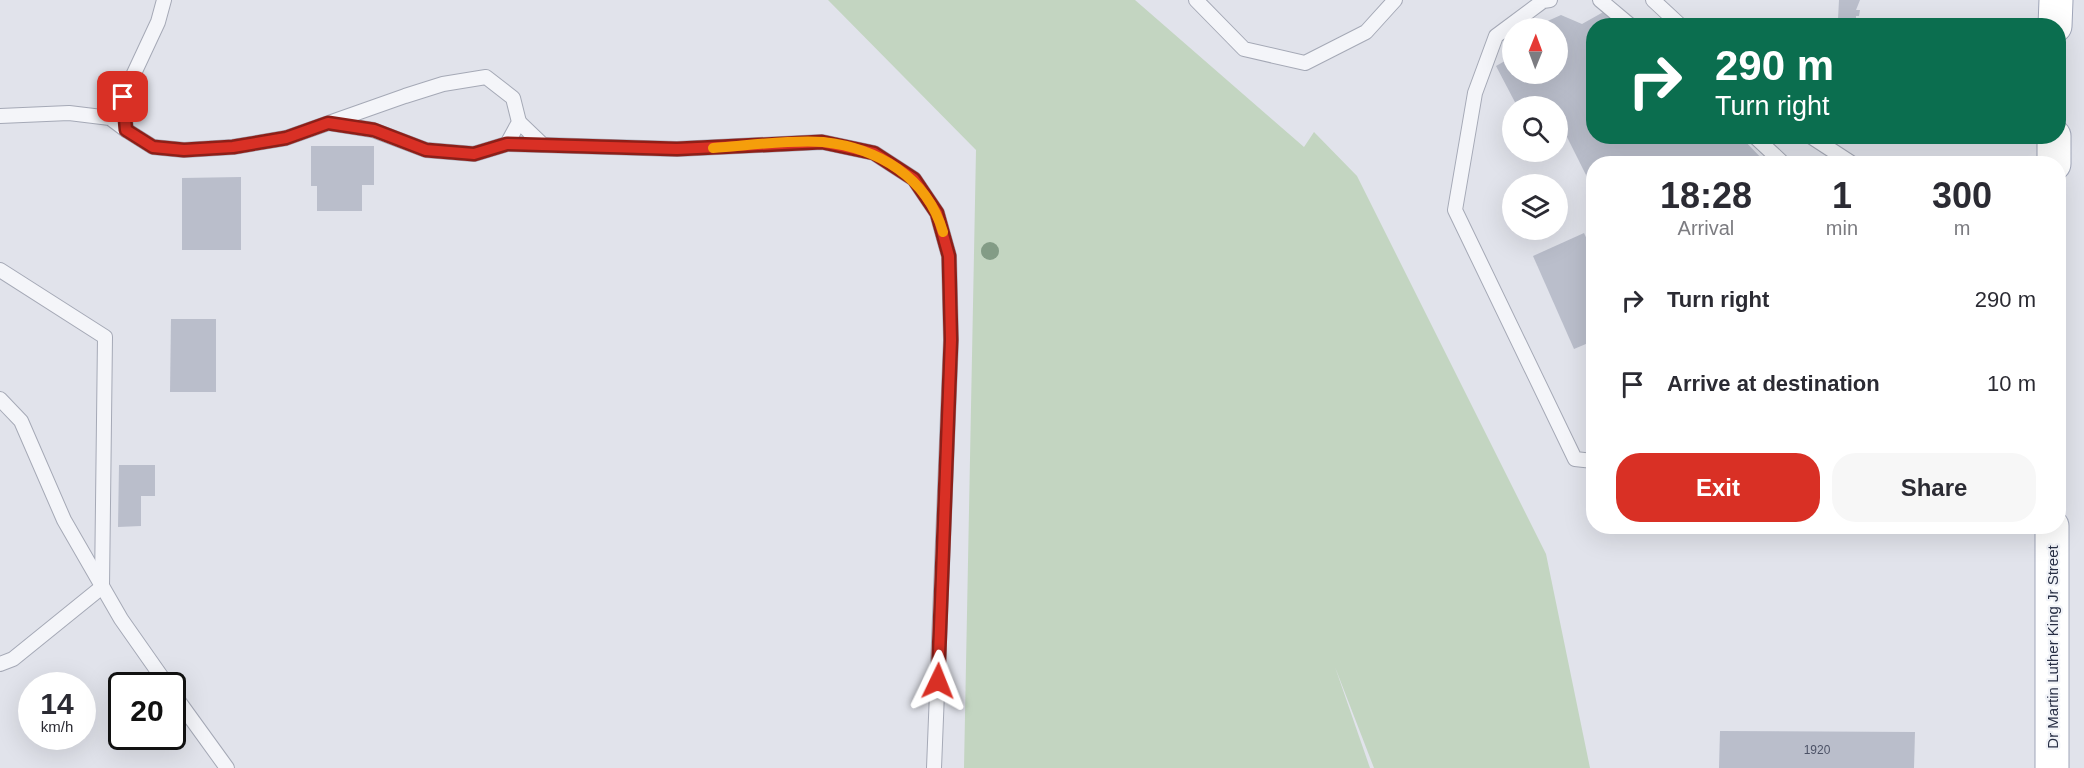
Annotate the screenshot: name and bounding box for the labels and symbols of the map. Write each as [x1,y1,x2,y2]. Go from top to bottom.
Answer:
north arrow [1502,18,1568,84]
pin [97,71,148,122]
street label: Dr Martin Luther King Jr Street [2044,544,2061,749]
position arrow [906,649,970,713]
speed limit sign: 20 [108,672,186,750]
house number: 1920 [1804,743,1831,757]

